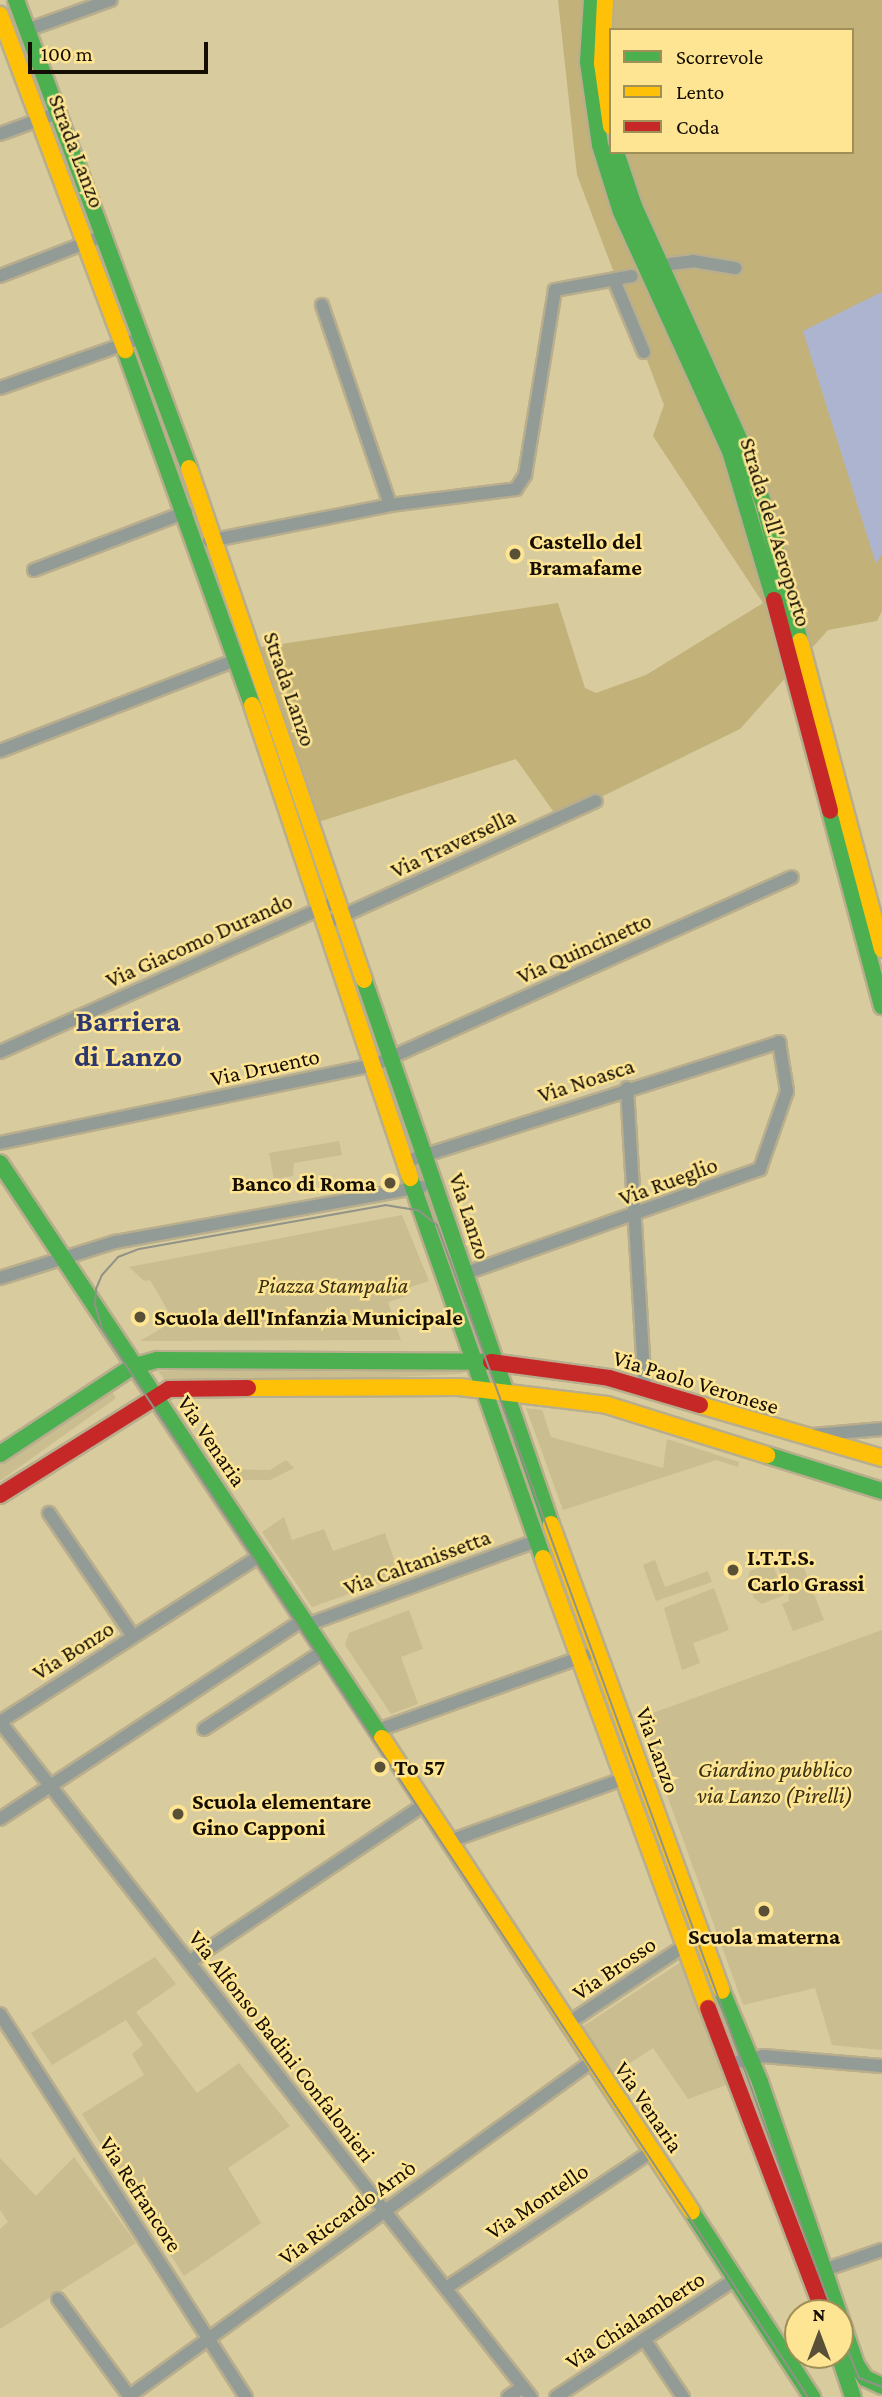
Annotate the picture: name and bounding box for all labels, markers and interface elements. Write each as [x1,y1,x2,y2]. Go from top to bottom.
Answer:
scale bar [32,28,212,72]
legend [609,28,854,154]
text: 100 m [41,42,93,66]
text: Scorrevole [676,45,763,69]
text: Lento [676,80,724,104]
street label: Strada Lanzo [43,90,111,212]
text: Coda [676,115,719,139]
street label: Strada dell'Aeroporto [734,434,818,630]
place label: Castello del Bramafame [529,527,642,581]
marker: Castello del Bramafame [507,546,523,562]
street label: Strada Lanzo [258,628,322,750]
street label: Via Traversella [386,802,520,884]
street label: Via Giacomo Durando [101,886,297,994]
street label: Via Quincinetto [513,906,655,990]
district label: Barriera di Lanzo [74,1003,182,1074]
street label: Via Druento [208,1042,322,1092]
street label: Via Noasca [534,1051,638,1109]
street label: Via Rueglio [615,1150,721,1212]
place label: Banco di Roma [232,1169,376,1197]
street label: Via Lanzo [443,1169,497,1263]
marker: Banco di Roma [382,1175,398,1191]
park label: Piazza Stampalia [258,1271,408,1299]
place label: Scuola dell'Infanzia Municipale [154,1303,463,1331]
marker: Scuola dell'Infanzia Municipale [132,1309,148,1325]
street label: Via Paolo Veronese [610,1344,782,1420]
street label: Via Venaria [172,1390,252,1492]
street label: Via Caltanissetta [340,1523,494,1601]
place label: I.T.T.S. Carlo Grassi [747,1543,864,1597]
marker: I.T.T.S. Carlo Grassi [725,1562,741,1578]
street label: Via Bonzo [27,1614,119,1686]
street label: Via Lanzo [630,1703,686,1797]
place label: To 57 [394,1753,445,1781]
park label: Giardino pubblico via Lanzo (Pirelli) [697,1755,853,1809]
marker: To 57 [372,1759,388,1775]
place label: Scuola elementare Gino Capponi [192,1787,371,1841]
marker: Scuola elementare Gino Capponi [170,1806,186,1822]
marker: Scuola materna [756,1903,772,1919]
place label: Scuola materna [688,1922,840,1950]
street label: Via Alfonso Badini Confalonieri [183,1924,381,2168]
street label: Via Brosso [567,1930,661,2006]
street label: Via Venaria [609,2056,689,2158]
street label: Via Refrancore [93,2131,189,2257]
street label: Via Riccardo Arnò [273,2153,421,2271]
street label: Via Montello [481,2157,593,2245]
street label: Via Chialamberto [560,2265,710,2375]
north arrow [784,2299,854,2369]
text: N [813,2304,825,2325]

